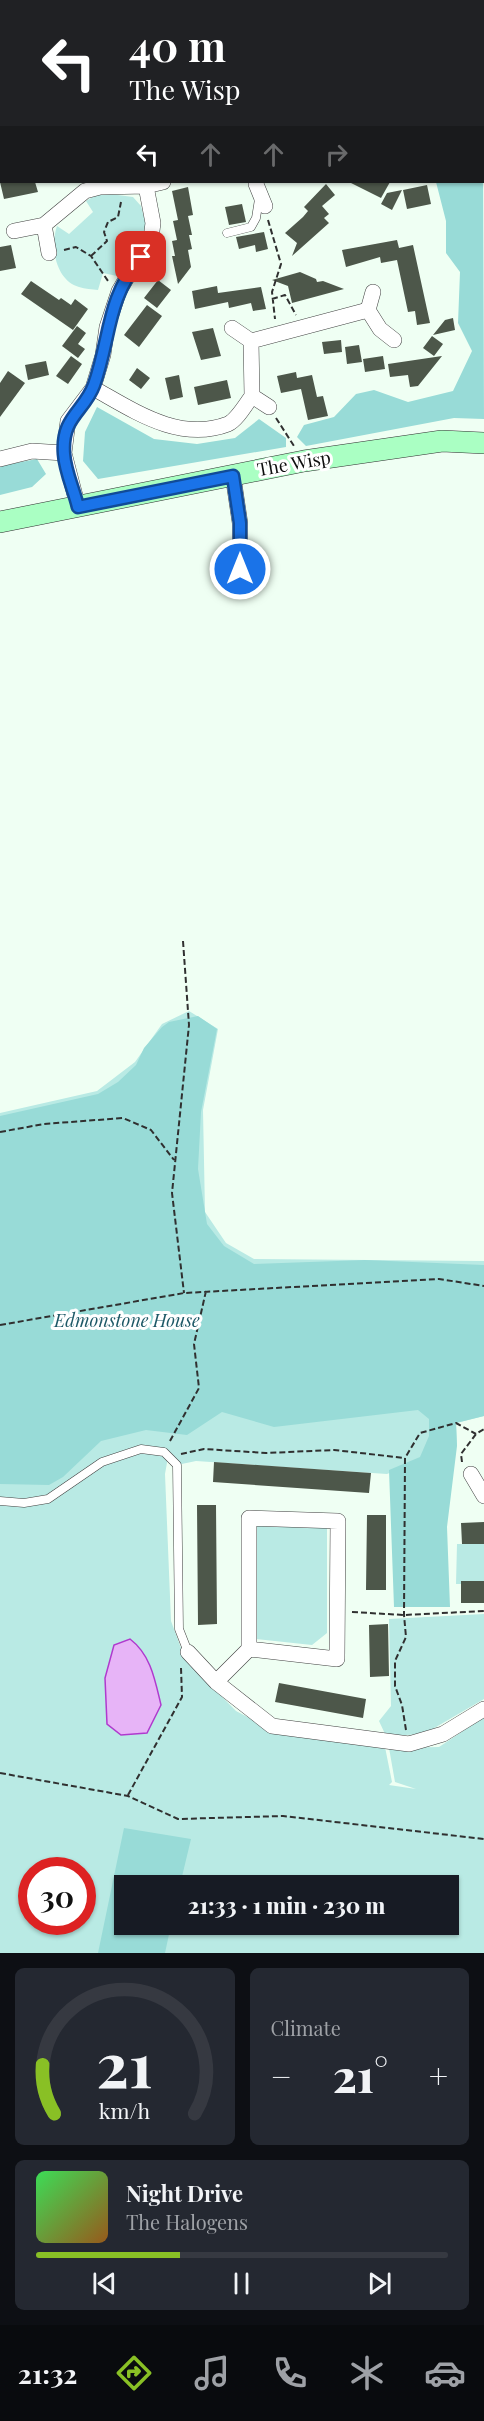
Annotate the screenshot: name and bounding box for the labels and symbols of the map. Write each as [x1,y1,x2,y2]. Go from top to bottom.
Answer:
pin [115,231,166,282]
street label: The Wisp [255,445,332,481]
position arrow [208,537,272,601]
park label: Edmonstone House [53,1308,200,1332]
speed limit sign: 30 [18,1857,96,1935]

